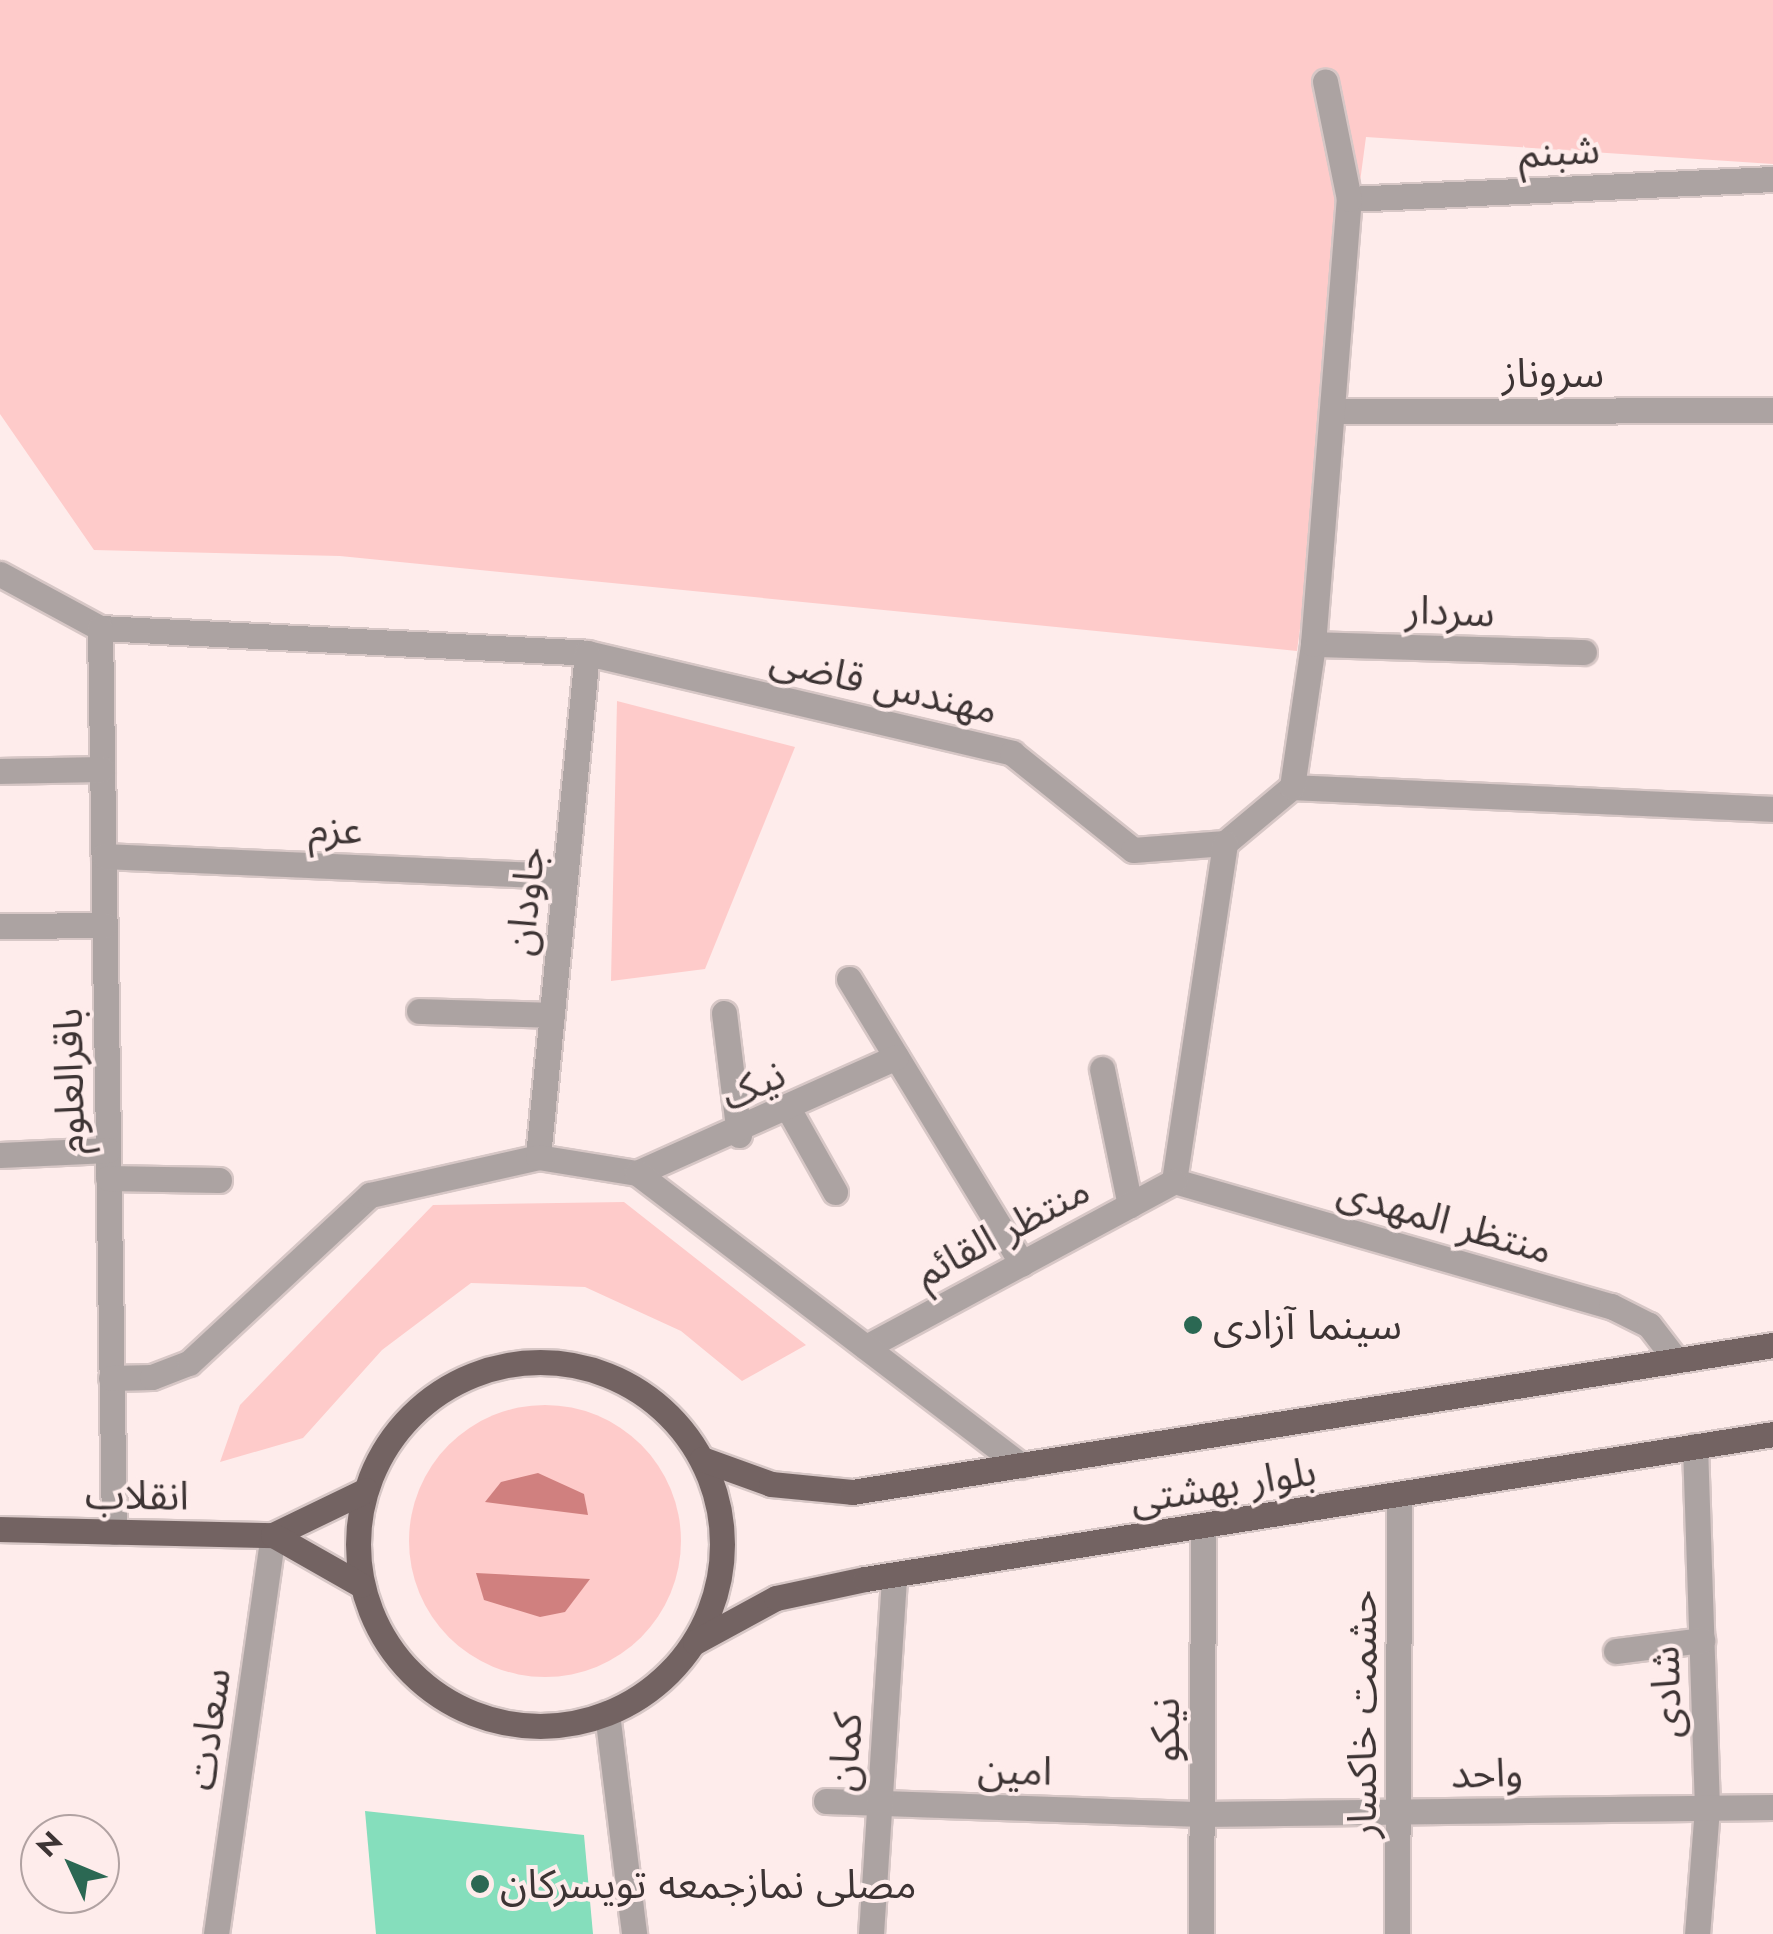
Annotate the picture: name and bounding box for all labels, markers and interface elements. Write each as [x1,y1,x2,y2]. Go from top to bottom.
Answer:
street label: شبنم [1517,125,1601,177]
street label: سروناز [1502,349,1604,397]
street label: سردار [1405,585,1495,637]
street label: مهندس قاضی [766,635,1002,733]
street label: عزم [308,804,364,854]
street label: جاودان [495,844,555,958]
street label: باقرالعلوم [44,1008,94,1154]
street label: نیک [714,1050,792,1120]
street label: منتظر القائم [907,1165,1097,1297]
street label: منتظر المهدی [1332,1166,1558,1274]
place label: سینما آزادی [1213,1301,1402,1349]
marker: سینما آزادی [1182,1314,1204,1336]
street label: بلوار بهشتی [1127,1447,1319,1523]
street label: انقلاب [85,1470,189,1520]
street label: حشمت خاکسار [1338,1590,1386,1838]
street label: شادی [1640,1645,1692,1739]
street label: سعادت [176,1665,240,1793]
street label: نیکو [1141,1698,1189,1762]
street label: کمان [818,1711,872,1793]
street label: امین [977,1745,1053,1795]
street label: واحد [1450,1748,1524,1798]
north arrow [20,1814,120,1914]
text: N [27,1822,72,1866]
place label: مصلی نمازجمعه تویسرکان [500,1860,917,1908]
marker: مصلی نمازجمعه تویسرکان [469,1873,491,1895]

